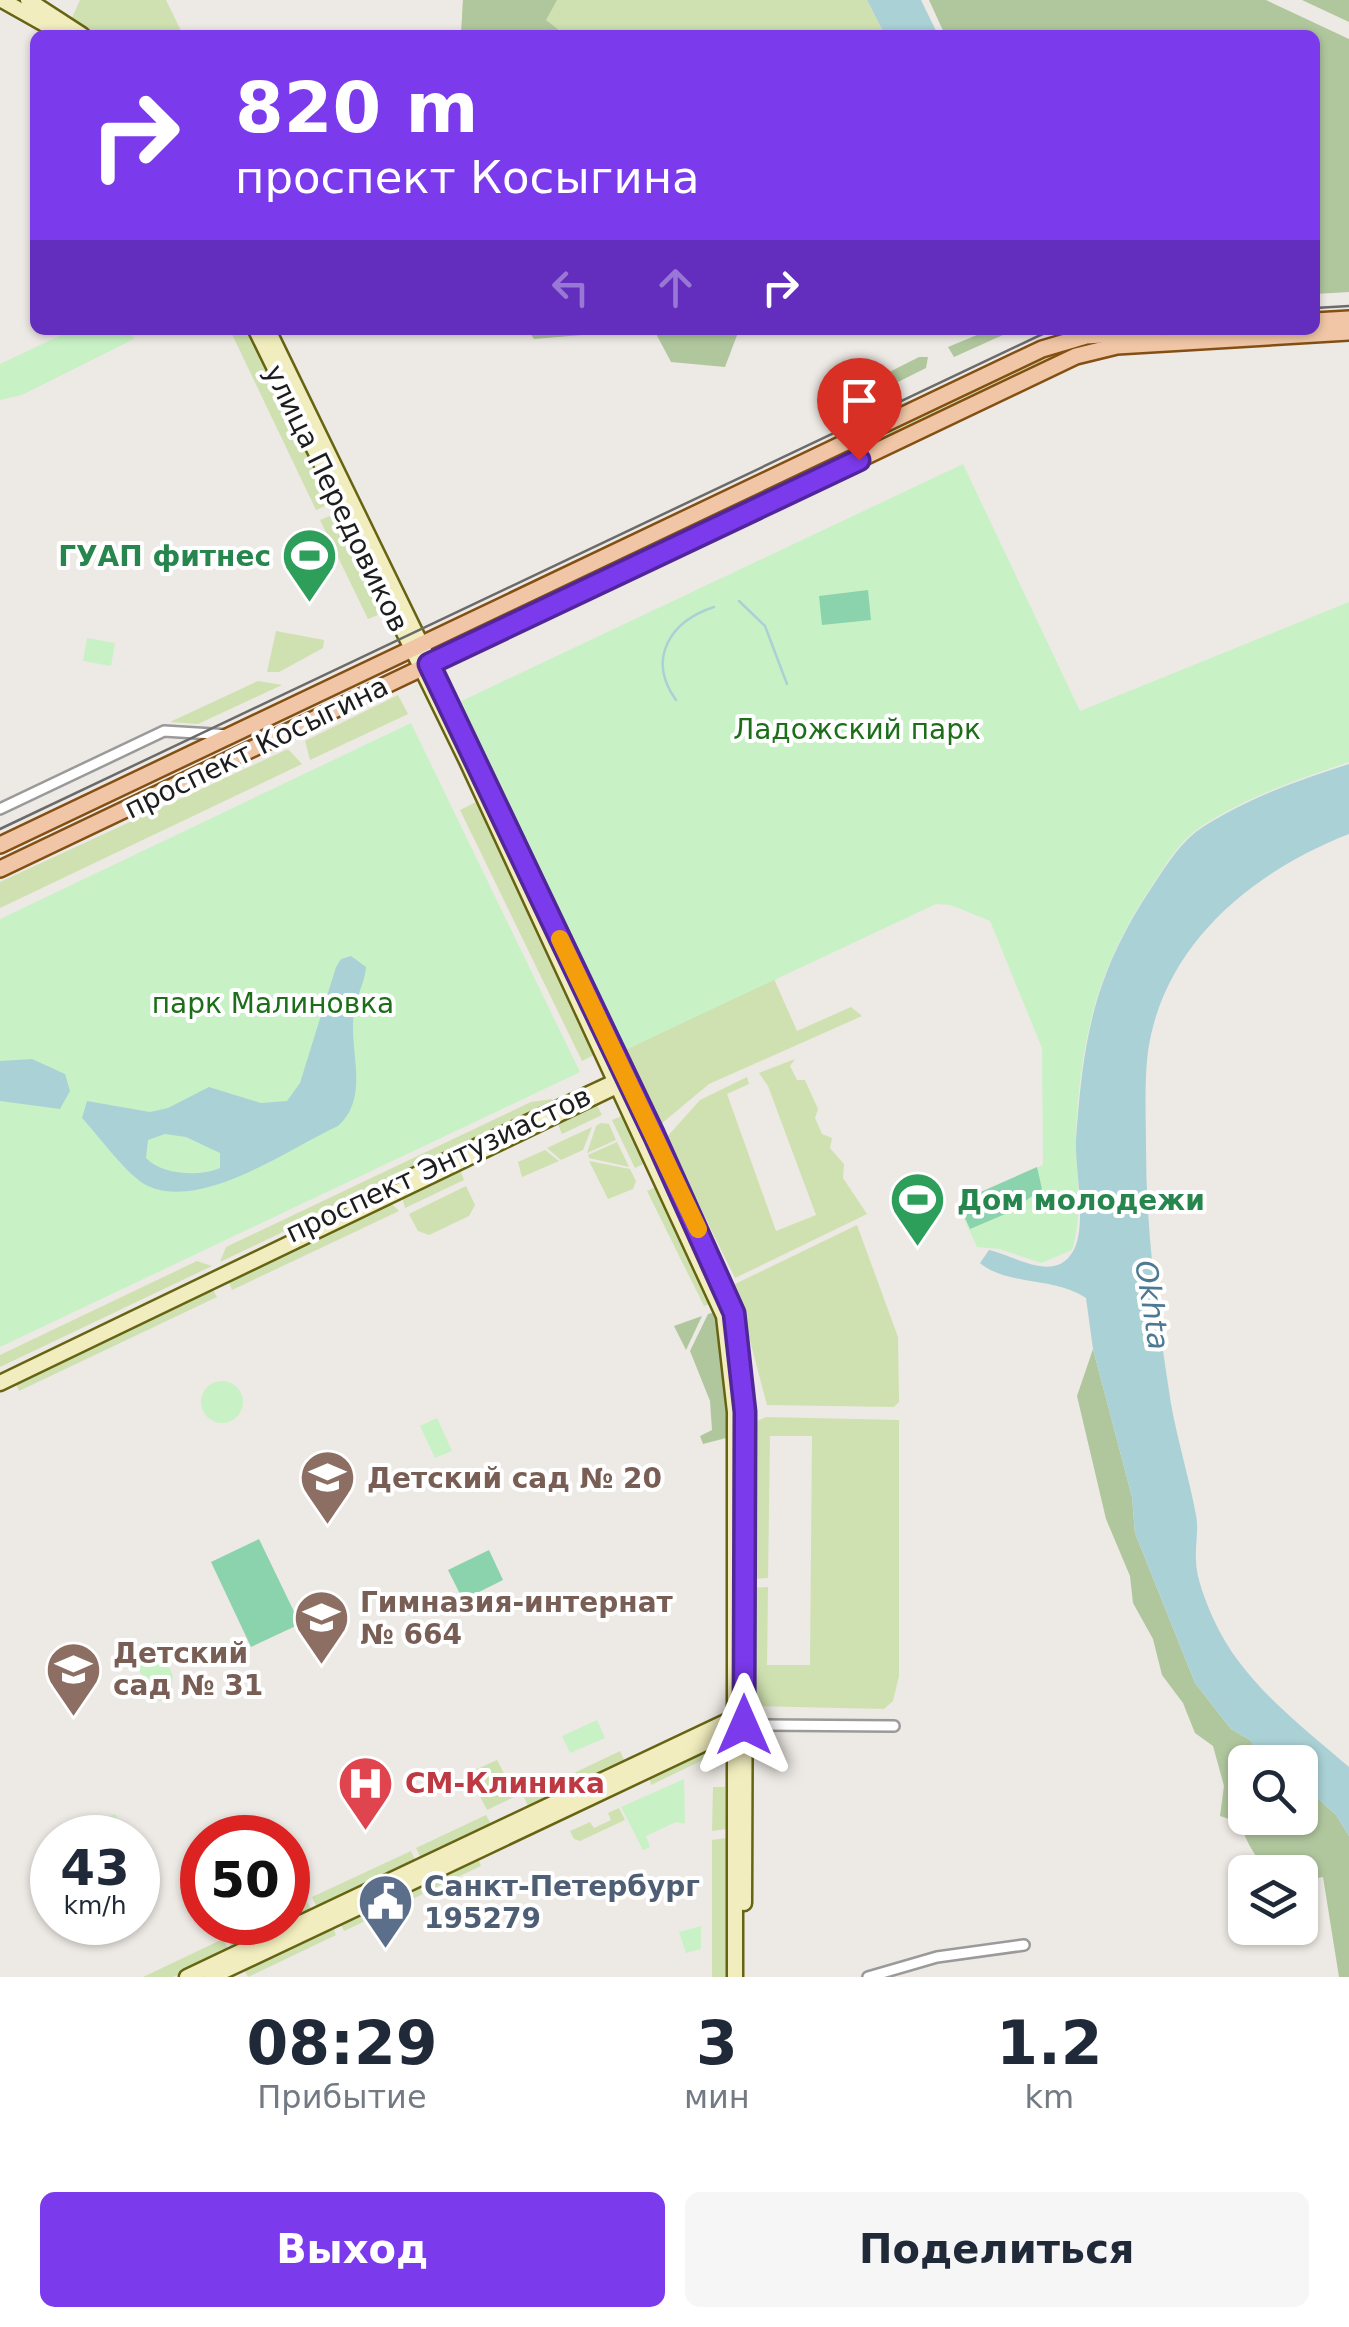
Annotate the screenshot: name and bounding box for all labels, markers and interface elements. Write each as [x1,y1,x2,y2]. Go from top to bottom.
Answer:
text: 820 m [235,67,478,149]
icon: right [70,70,200,200]
text: проспект Косыгина [235,151,700,204]
icon: left [543,260,598,315]
icon: ahead [648,260,703,315]
icon: right [753,260,808,315]
pin [817,358,902,461]
street label: улица Передовиков [258,359,416,637]
icon: arrive [832,373,887,428]
sports icon: ГУАП фитнес [280,526,340,605]
place label: ГУАП фитнес [58,540,271,573]
street label: проспект Косыгина [119,669,393,826]
park label: Ладожский парк [733,713,981,746]
park label: парк Малиновка [152,987,394,1020]
street label: проспект Энтузиастов [281,1079,596,1250]
sports icon: Дом молодежи [888,1170,948,1249]
place label: Дом молодежи [957,1184,1205,1217]
water label: Okhta [1128,1258,1177,1352]
school or university icon: Детский сад № 20 [298,1448,358,1527]
place label: Детский сад № 20 [367,1462,662,1495]
place label: Гимназия-интернат № 664 [360,1586,674,1651]
school or university icon: Гимназия-интернат № 664 [291,1588,351,1667]
place label: Детский сад № 31 [113,1637,263,1702]
school or university icon: Детский сад № 31 [44,1639,104,1718]
position arrow [692,1673,796,1777]
map controls [1228,1745,1318,1945]
button: search [1228,1745,1318,1835]
hospital icon: СМ-Клиника [336,1753,396,1832]
place label: СМ-Клиника [405,1767,605,1800]
speed limit sign: 50 [180,1815,310,1945]
text: 43 [60,1839,130,1897]
button: layers [1228,1855,1318,1945]
place label: Санкт-Петербург 195279 [424,1870,700,1935]
public building icon: Санкт-Петербург 195279 [355,1872,415,1951]
text: km/h [63,1891,127,1920]
text: 08:29 [246,2008,437,2078]
text: 3 [696,2008,738,2078]
text: 1.2 [996,2008,1103,2078]
text: Прибытие [257,2078,427,2116]
text: мин [684,2078,750,2116]
text: km [1025,2078,1074,2116]
button: Выход [40,2192,665,2307]
button: Поделиться [685,2192,1309,2307]

